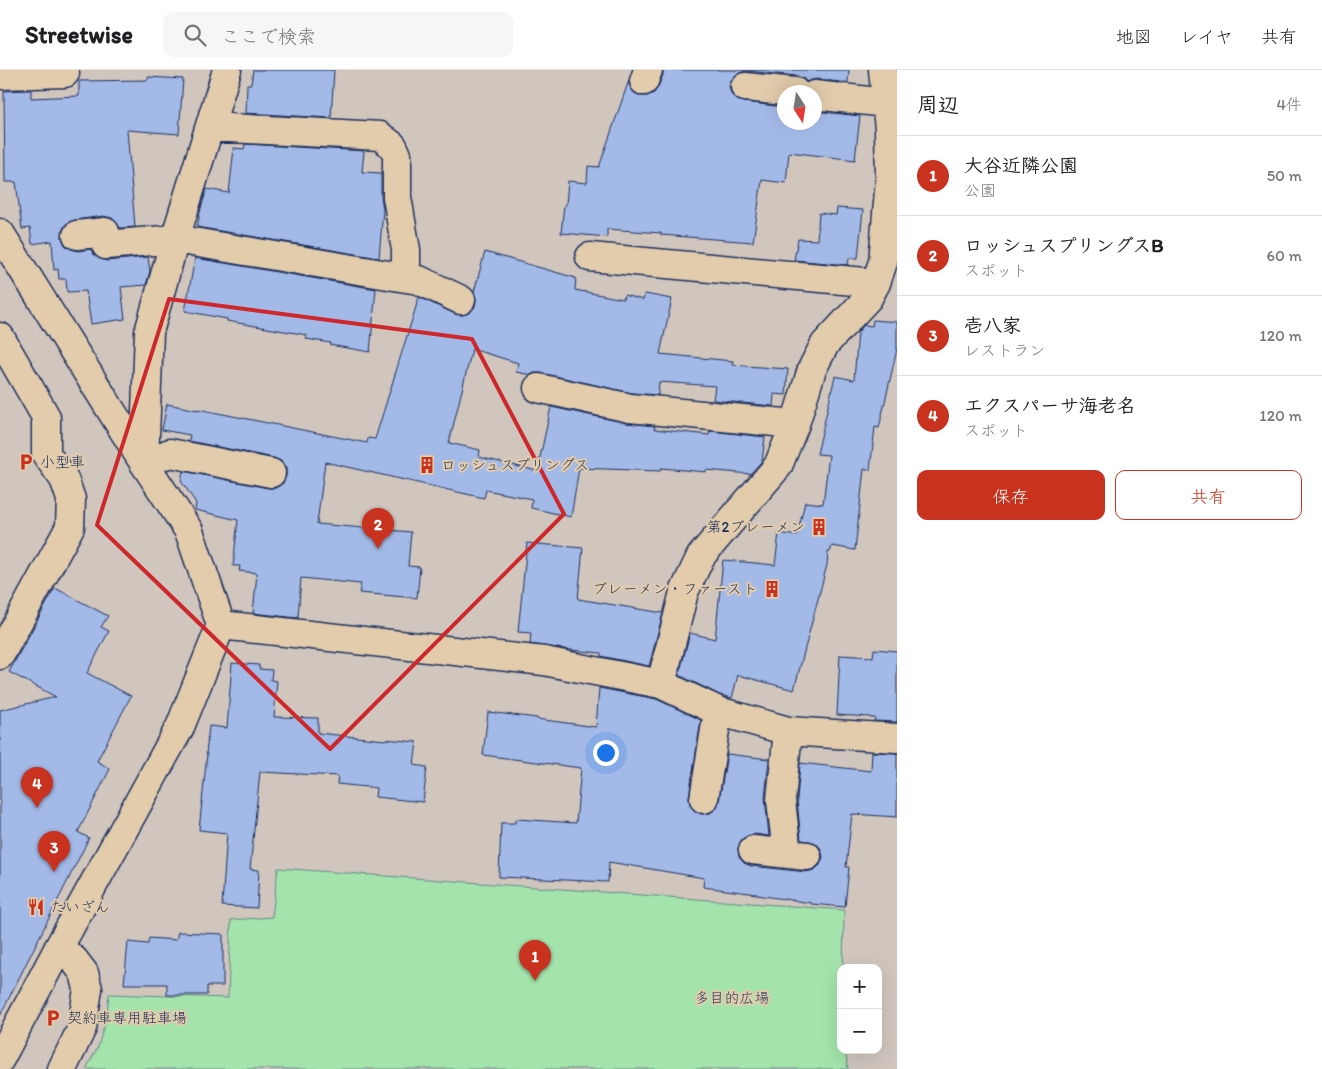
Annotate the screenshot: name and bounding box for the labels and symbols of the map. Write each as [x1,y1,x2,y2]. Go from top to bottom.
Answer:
north arrow [777,85,822,130]
parking icon: 小型車 [16,452,36,472]
place label: 小型車 [40,453,85,471]
building icon: ロッシュスプリングス [417,455,437,475]
place label: ロッシュスプリングス [441,456,589,474]
pin: 2 [362,508,394,549]
building icon: 第2ブレーメン [809,517,829,537]
place label: 第2ブレーメン [707,518,805,536]
building icon: ブレーメン・ファースト [762,579,782,599]
place label: ブレーメン・ファースト [592,580,758,598]
your location [593,740,619,766]
pin: 4 [21,767,53,808]
pin: 3 [38,831,70,872]
restaurant icon: たいざん [26,897,46,917]
place label: たいざん [50,898,110,916]
pin: 1 [519,940,551,981]
park label: 多目的広場 [694,989,770,1007]
parking icon: 契約車専用駐車場 [43,1008,63,1028]
place label: 契約車専用駐車場 [67,1009,187,1027]

